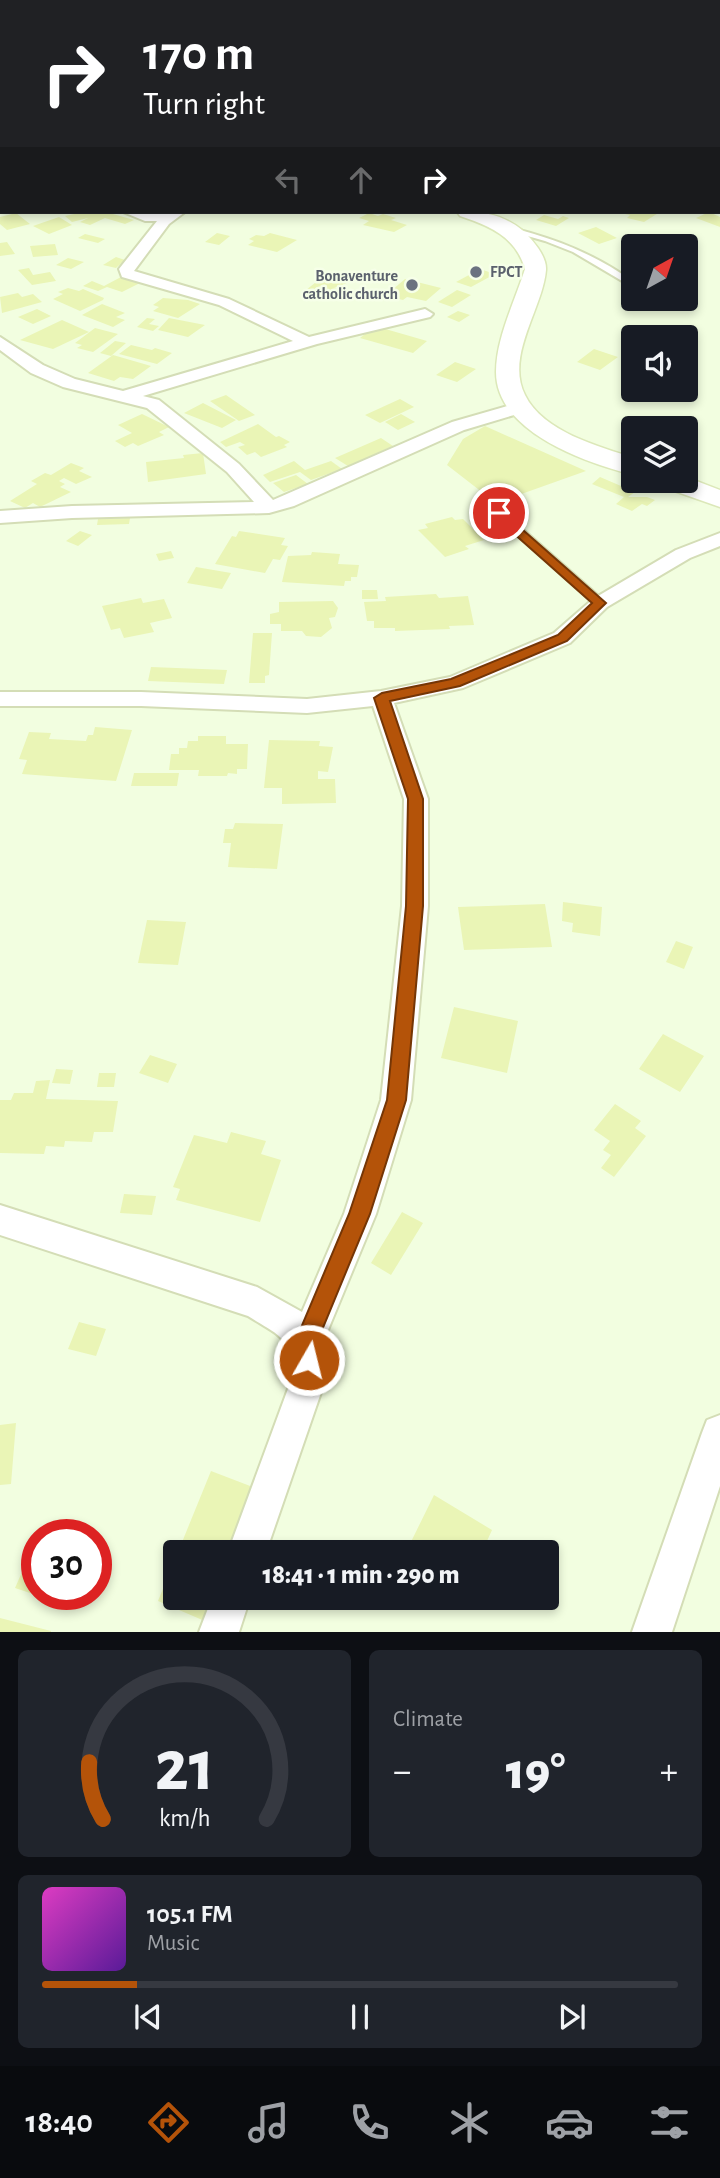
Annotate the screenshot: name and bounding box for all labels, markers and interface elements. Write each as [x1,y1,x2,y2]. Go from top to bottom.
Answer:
icon: right [28,28,119,119]
text: 170 m [143,30,254,79]
text: Turn right [143,88,265,120]
icon: left [269,161,307,199]
icon: ahead [342,161,380,199]
icon: right [415,161,453,199]
north arrow [621,234,698,312]
map controls [621,234,698,493]
marker: FPCT [468,264,484,280]
place label: FPCT [490,264,522,280]
place label: Bonaventure catholic church [302,268,398,302]
marker: Bonaventure catholic church [404,277,420,293]
button: sound [621,325,698,402]
button: layers [621,416,698,493]
pin [469,483,529,543]
icon: arrive [480,494,518,532]
position arrow [272,1323,346,1397]
speed limit sign: 30 [21,1519,112,1610]
text: 18:41 · 1 min · 290 m [262,1562,460,1588]
text: Climate [393,1708,463,1731]
text: 21 [154,1732,215,1805]
text: 19° [506,1746,565,1798]
text: − [393,1753,411,1791]
text: + [660,1753,678,1791]
text: km/h [159,1806,210,1831]
text: 105.1 FM [147,1901,233,1927]
text: Music [147,1932,199,1955]
icon: previous [129,1998,167,2036]
icon: pause [341,1998,379,2036]
icon: next [553,1998,591,2036]
icon: directions [144,2098,193,2147]
icon: music [244,2098,293,2147]
icon: phone [345,2098,394,2147]
icon: climate [445,2098,494,2147]
icon: car [545,2098,594,2147]
icon: filters [645,2098,694,2147]
text: 18:40 [26,2106,93,2138]

